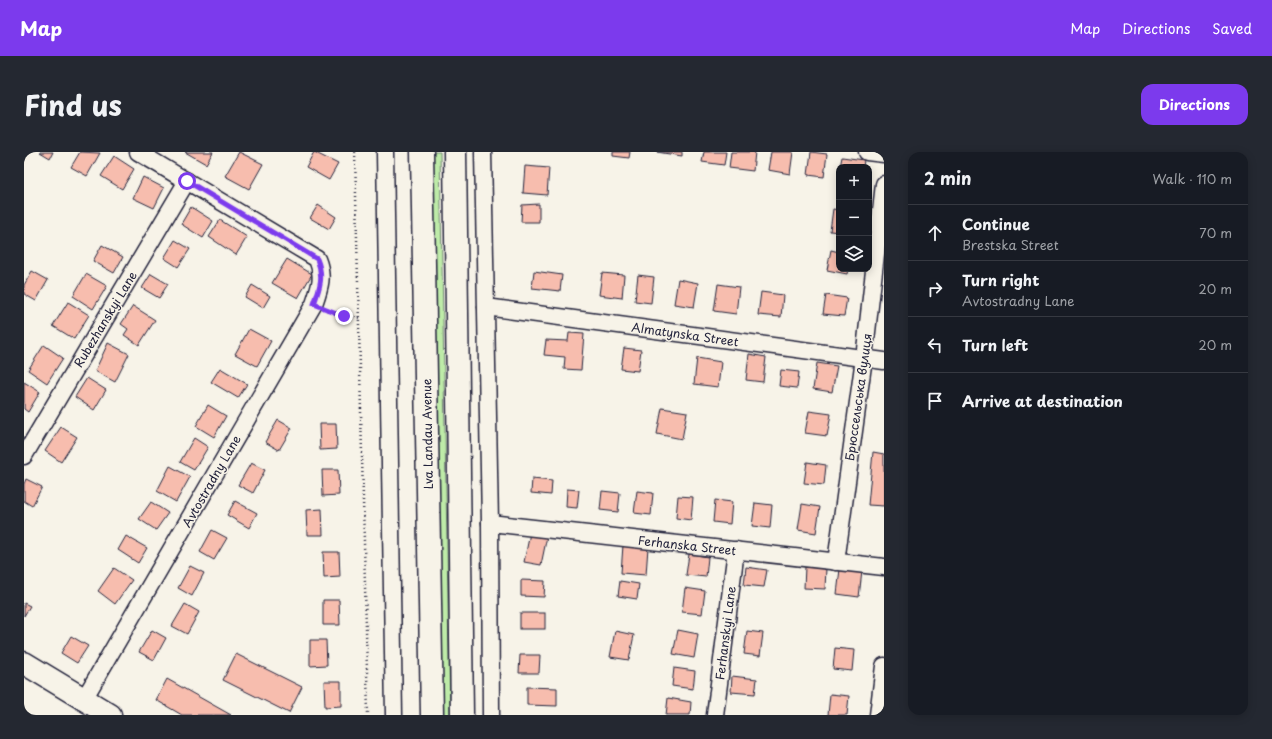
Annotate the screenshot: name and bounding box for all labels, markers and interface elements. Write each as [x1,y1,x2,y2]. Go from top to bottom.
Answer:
text: Map [20,14,62,42]
text: Map [1070,18,1100,39]
text: Directions [1122,18,1190,39]
text: Saved [1212,18,1252,39]
text: Find us [24,83,122,126]
button: Directions [1141,84,1248,125]
map controls [836,164,872,272]
button: + [836,164,872,200]
text: 2 min [924,165,971,191]
text: Walk · 110 m [1153,169,1232,188]
route start [178,172,196,190]
button: − [836,200,872,236]
text: Continue [962,212,1030,235]
icon: ahead [924,222,946,244]
text: 70 m [1199,223,1232,242]
text: Brestska Street [962,235,1059,254]
button: layers [836,236,872,272]
street label: Rubezhanskyi Lane [69,267,141,371]
text: Turn right [962,268,1039,291]
icon: right [924,278,946,300]
text: 20 m [1198,279,1232,298]
text: Avtostradny Lane [962,291,1075,310]
route end [335,307,353,325]
street label: Almatynska Street [630,318,740,350]
street label: Брюссельська вулиця [840,332,876,462]
text: Turn left [962,333,1028,356]
icon: left [924,334,946,356]
text: 20 m [1198,335,1232,354]
street label: Lva Landau Avenue [417,378,437,490]
text: Arrive at destination [962,389,1123,412]
icon: arrive [924,390,946,412]
street label: Avtostradny Lane [177,431,245,531]
street label: Ferhanska Street [637,531,737,559]
street label: Ferhanskyi Lane [710,585,740,681]

